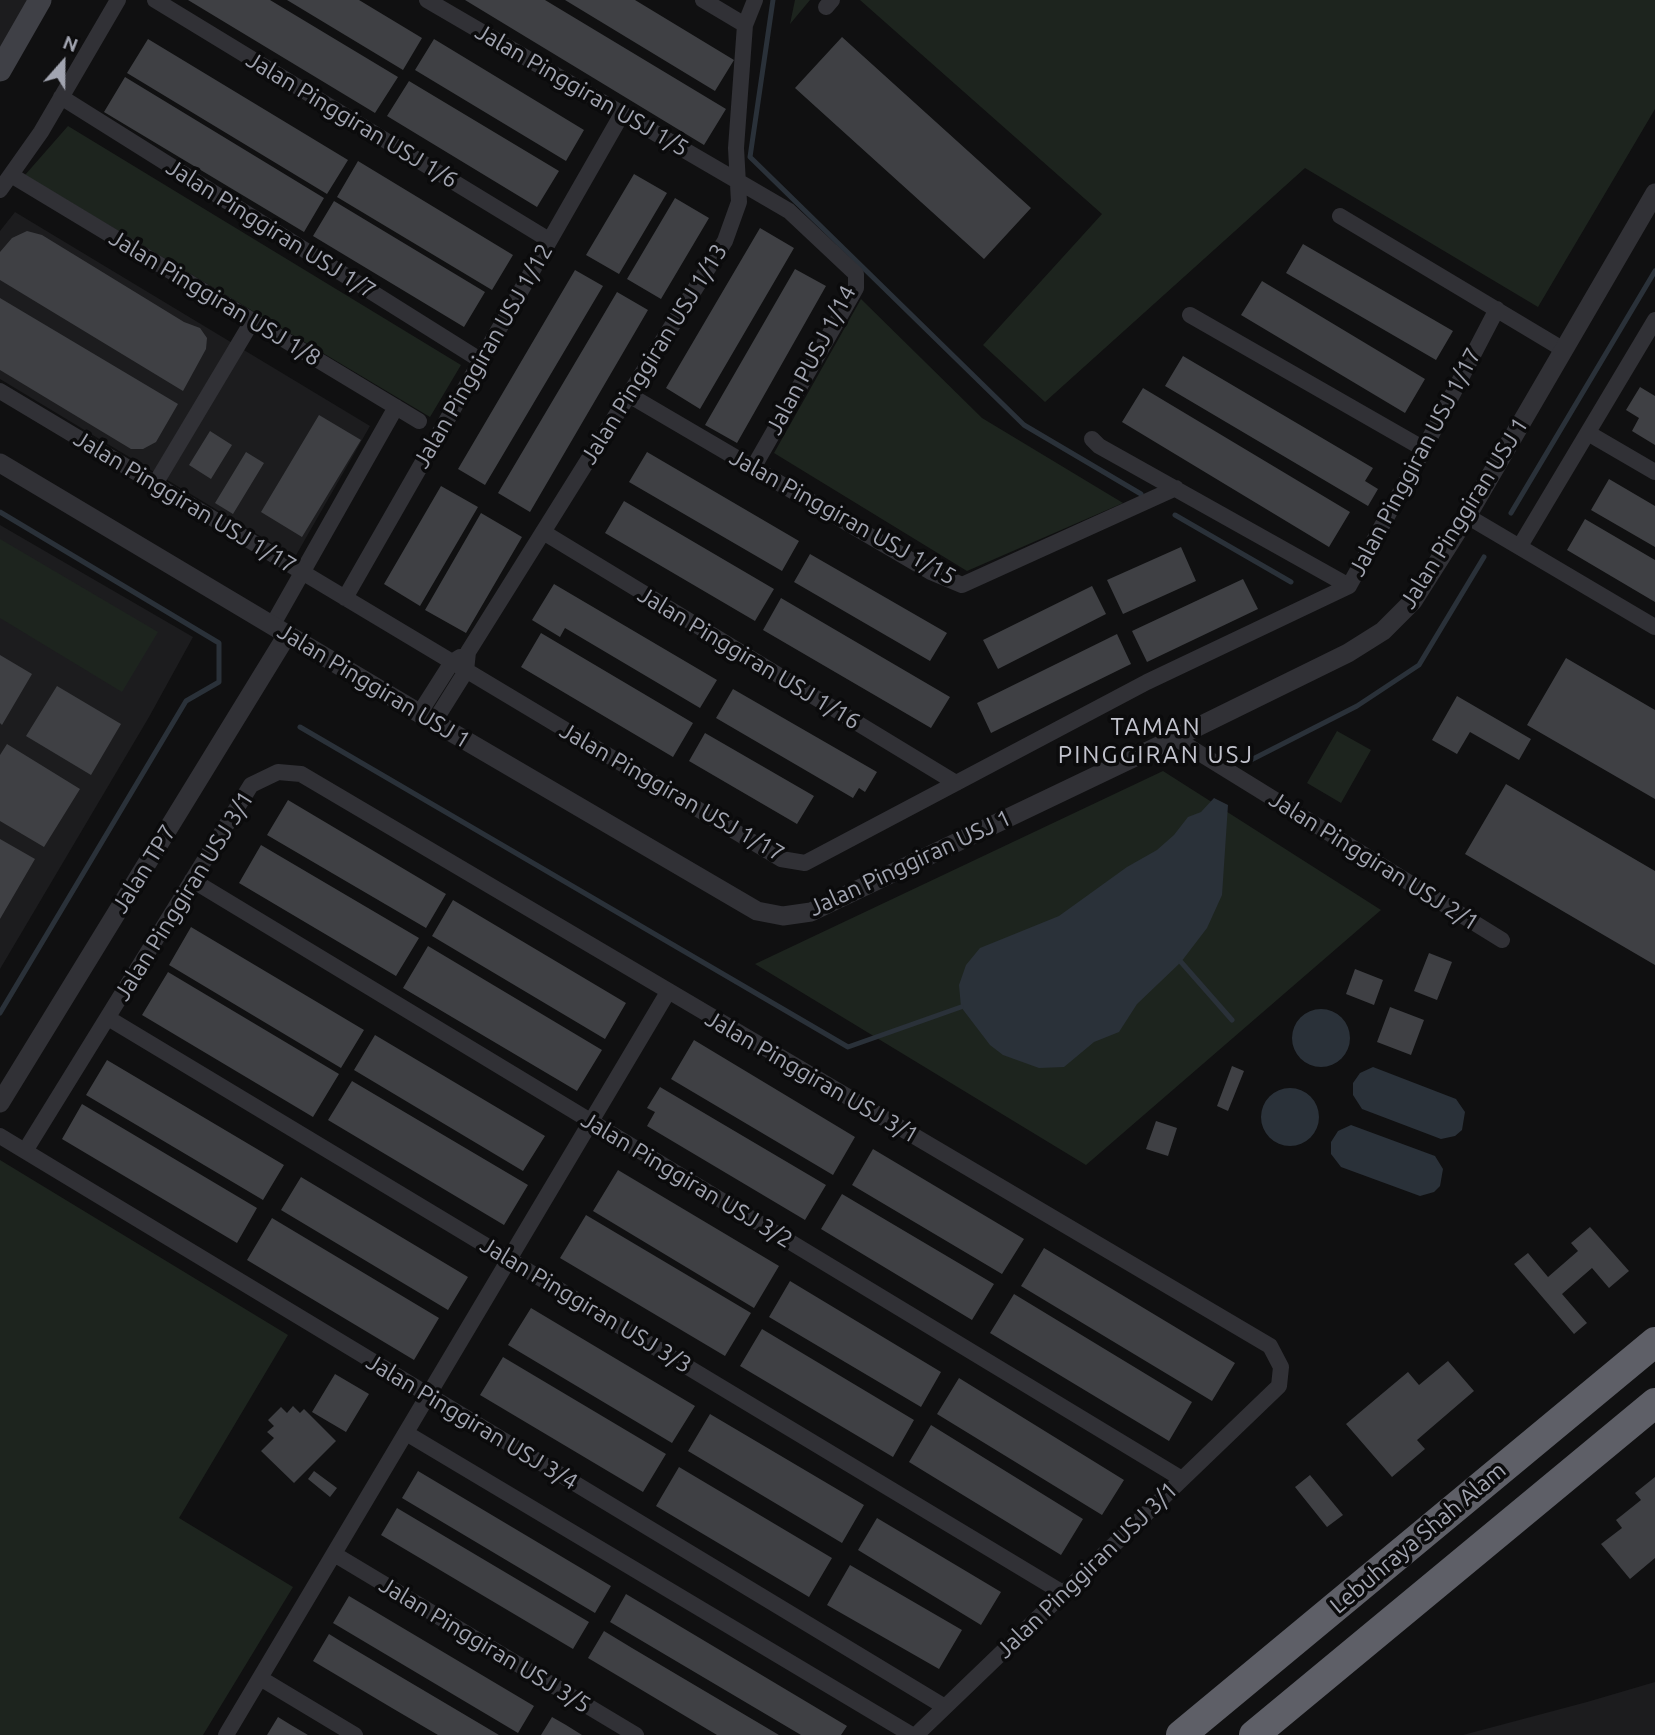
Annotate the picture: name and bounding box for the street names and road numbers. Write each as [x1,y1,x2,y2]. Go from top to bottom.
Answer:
street label: Jalan Pinggiran USJ 1/5 [470,18,694,162]
street label: Jalan Pinggiran USJ 1/6 [241,46,463,194]
street label: Jalan Pinggiran USJ 1/7 [161,153,381,305]
street label: Jalan Pinggiran USJ 1/8 [104,224,326,372]
street label: Jalan Pinggiran USJ 1/12 [407,239,559,473]
street label: Jalan Pinggiran USJ 1/13 [575,239,733,469]
street label: Jalan PUSJ 1/14 [760,281,862,439]
street label: Jalan Pinggiran USJ 1/17 [1343,343,1487,581]
street label: Jalan Pinggiran USJ 1 [1394,412,1534,614]
street label: Jalan Pinggiran USJ 1/17 [69,425,301,579]
street label: Jalan Pinggiran USJ 1/15 [725,443,961,591]
street label: Jalan Pinggiran USJ 1/16 [633,581,865,735]
street label: Jalan Pinggiran USJ 1 [273,617,475,755]
street label: Jalan Pinggiran USJ 1/17 [555,716,789,868]
street label: Jalan Pinggiran USJ 2/1 [1264,785,1484,937]
street label: Jalan Pinggiran USJ 3/1 [108,786,260,1006]
street label: Jalan Pinggiran USJ 1 [804,804,1016,922]
street label: Jalan TP7 [106,820,182,918]
street label: Jalan Pinggiran USJ 3/1 [700,1005,924,1149]
street label: Jalan Pinggiran USJ 3/2 [576,1106,798,1254]
street label: Jalan Pinggiran USJ 3/3 [475,1231,697,1379]
street label: Jalan Pinggiran USJ 3/4 [361,1348,583,1496]
street label: Lebuhraya Shah Alam [1325,1456,1511,1620]
street label: Jalan Pinggiran USJ 3/1 [991,1476,1183,1664]
street label: Jalan Pinggiran USJ 3/5 [374,1571,596,1719]

